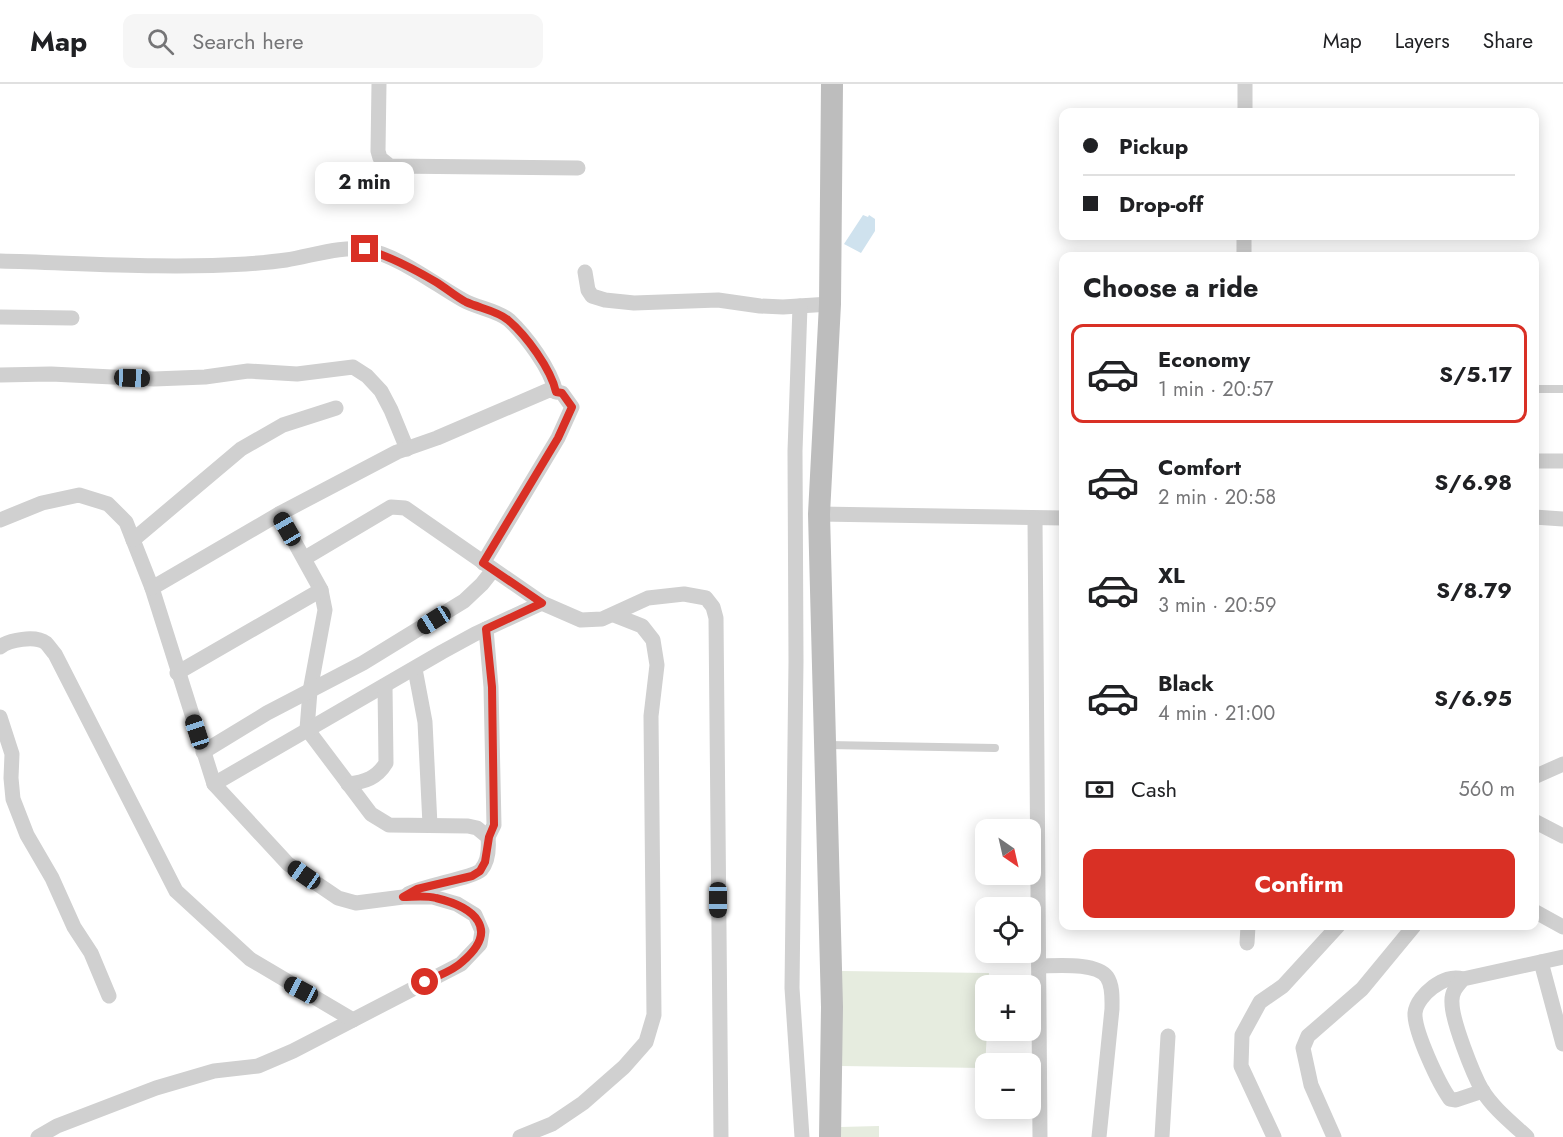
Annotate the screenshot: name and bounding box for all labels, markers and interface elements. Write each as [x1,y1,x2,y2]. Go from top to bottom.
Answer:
search box [123,14,543,68]
text: Map [30,21,87,62]
icon: search [144,25,177,58]
text: Search here [192,25,304,57]
text: Map [1323,26,1362,56]
text: Layers [1395,26,1450,56]
text: Share [1483,26,1533,56]
text: Pickup [1119,130,1188,162]
callout: 2 min [316,162,415,204]
text: 2 min [338,168,391,197]
text: Drop-off [1119,188,1203,220]
route end [351,235,378,262]
text: Choose a ride [1083,268,1258,307]
text: Economy [1158,343,1250,375]
icon: car [1086,347,1140,401]
text: S/5.17 [1439,358,1512,390]
car [114,368,150,388]
text: 1 min · 20:57 [1158,375,1273,404]
text: Comfort [1158,451,1241,483]
icon: car [1086,455,1140,509]
text: S/6.98 [1435,466,1512,498]
text: 2 min · 20:58 [1158,483,1276,512]
car [270,509,304,549]
text: XL [1158,559,1185,591]
icon: car [1086,563,1140,617]
text: S/8.79 [1436,574,1512,606]
text: 3 min · 20:59 [1158,591,1276,620]
car [414,603,454,637]
text: Black [1158,667,1214,699]
icon: car [1086,671,1140,725]
text: S/6.95 [1434,682,1512,714]
text: 4 min · 21:00 [1158,699,1275,728]
car [183,712,211,752]
icon: cash [1083,773,1116,806]
text: Cash [1131,773,1177,805]
text: 560 m [1459,775,1515,804]
north arrow [975,819,1041,885]
map controls [975,819,1041,1119]
button: Confirm [1083,849,1515,918]
car [284,857,324,893]
car [709,882,727,918]
button: locate [975,897,1041,963]
route start [411,968,438,995]
car [281,974,321,1006]
button: + [975,975,1041,1041]
button: − [975,1053,1041,1119]

